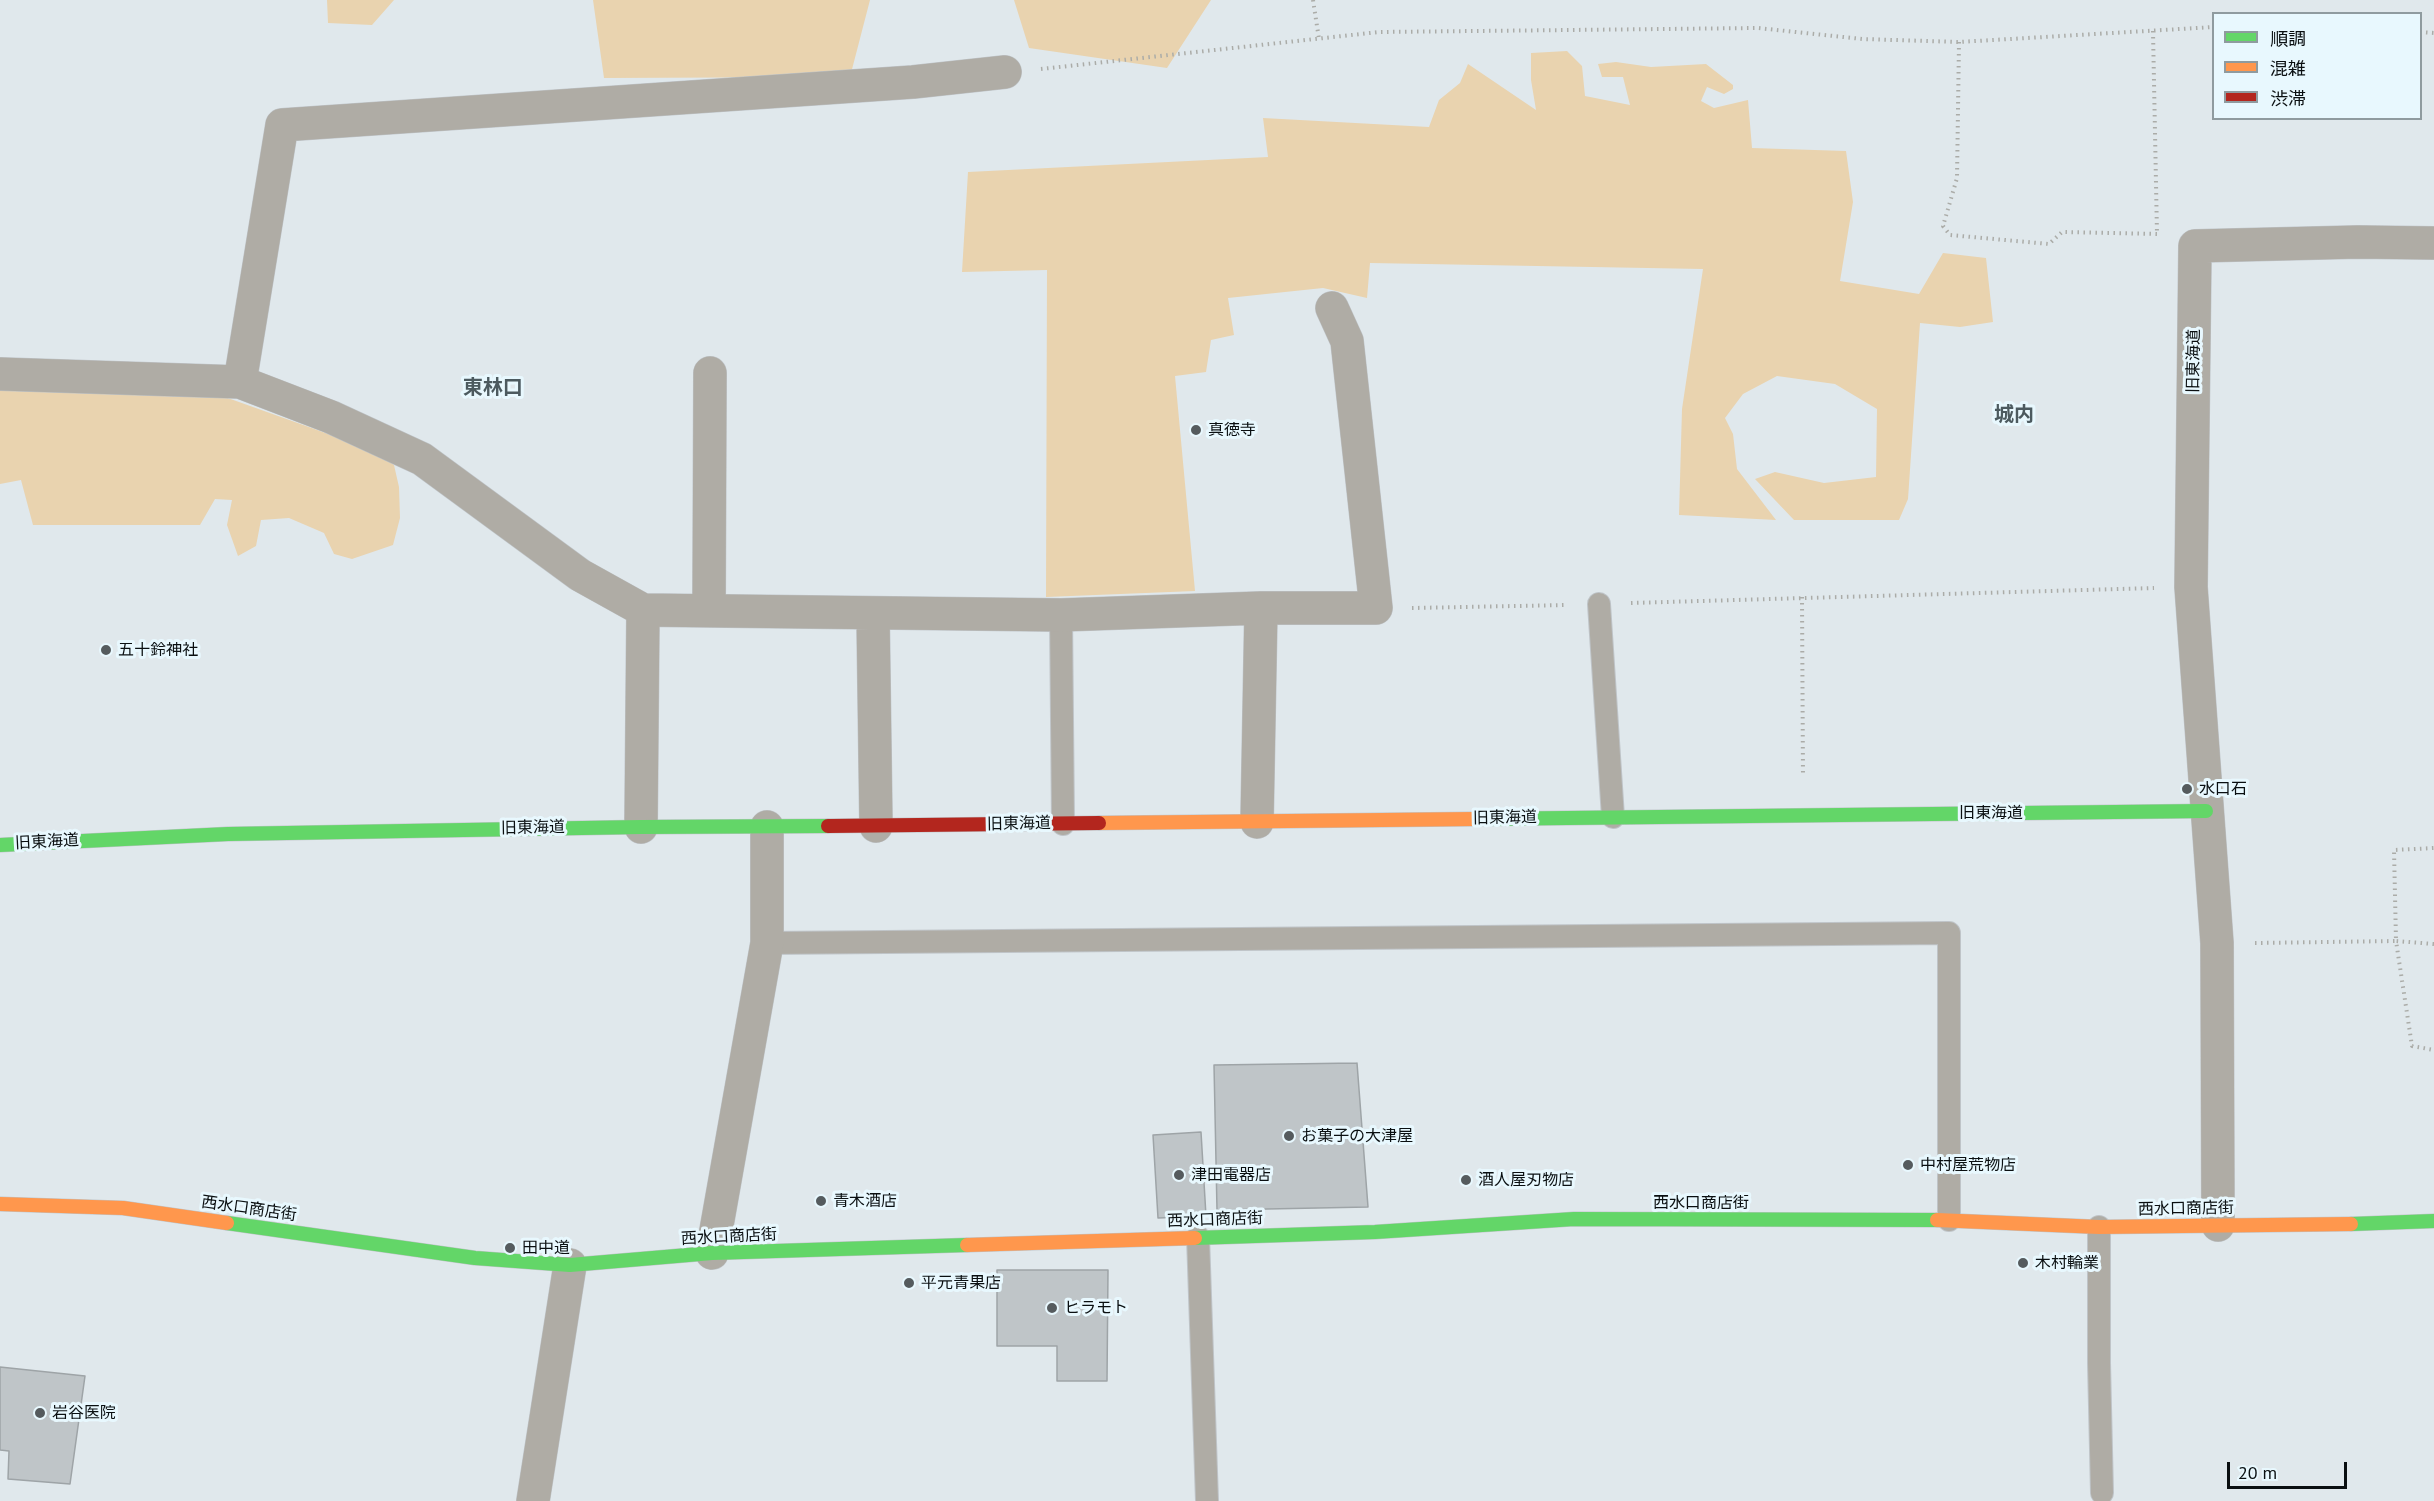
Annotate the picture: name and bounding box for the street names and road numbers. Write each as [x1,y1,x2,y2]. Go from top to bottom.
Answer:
street label: 旧東海道 [2184,329,2204,393]
street label: 旧東海道 [1959,803,2023,823]
street label: 旧東海道 [1473,808,1537,828]
street label: 旧東海道 [987,814,1051,834]
street label: 旧東海道 [501,818,565,838]
street label: 旧東海道 [15,831,79,853]
street label: 西水口商店街 [200,1193,298,1225]
street label: 西水口商店街 [1653,1193,1749,1213]
street label: 西水口商店街 [2138,1199,2234,1219]
street label: 西水口商店街 [1167,1209,1263,1231]
street label: 西水口商店街 [681,1225,777,1249]

